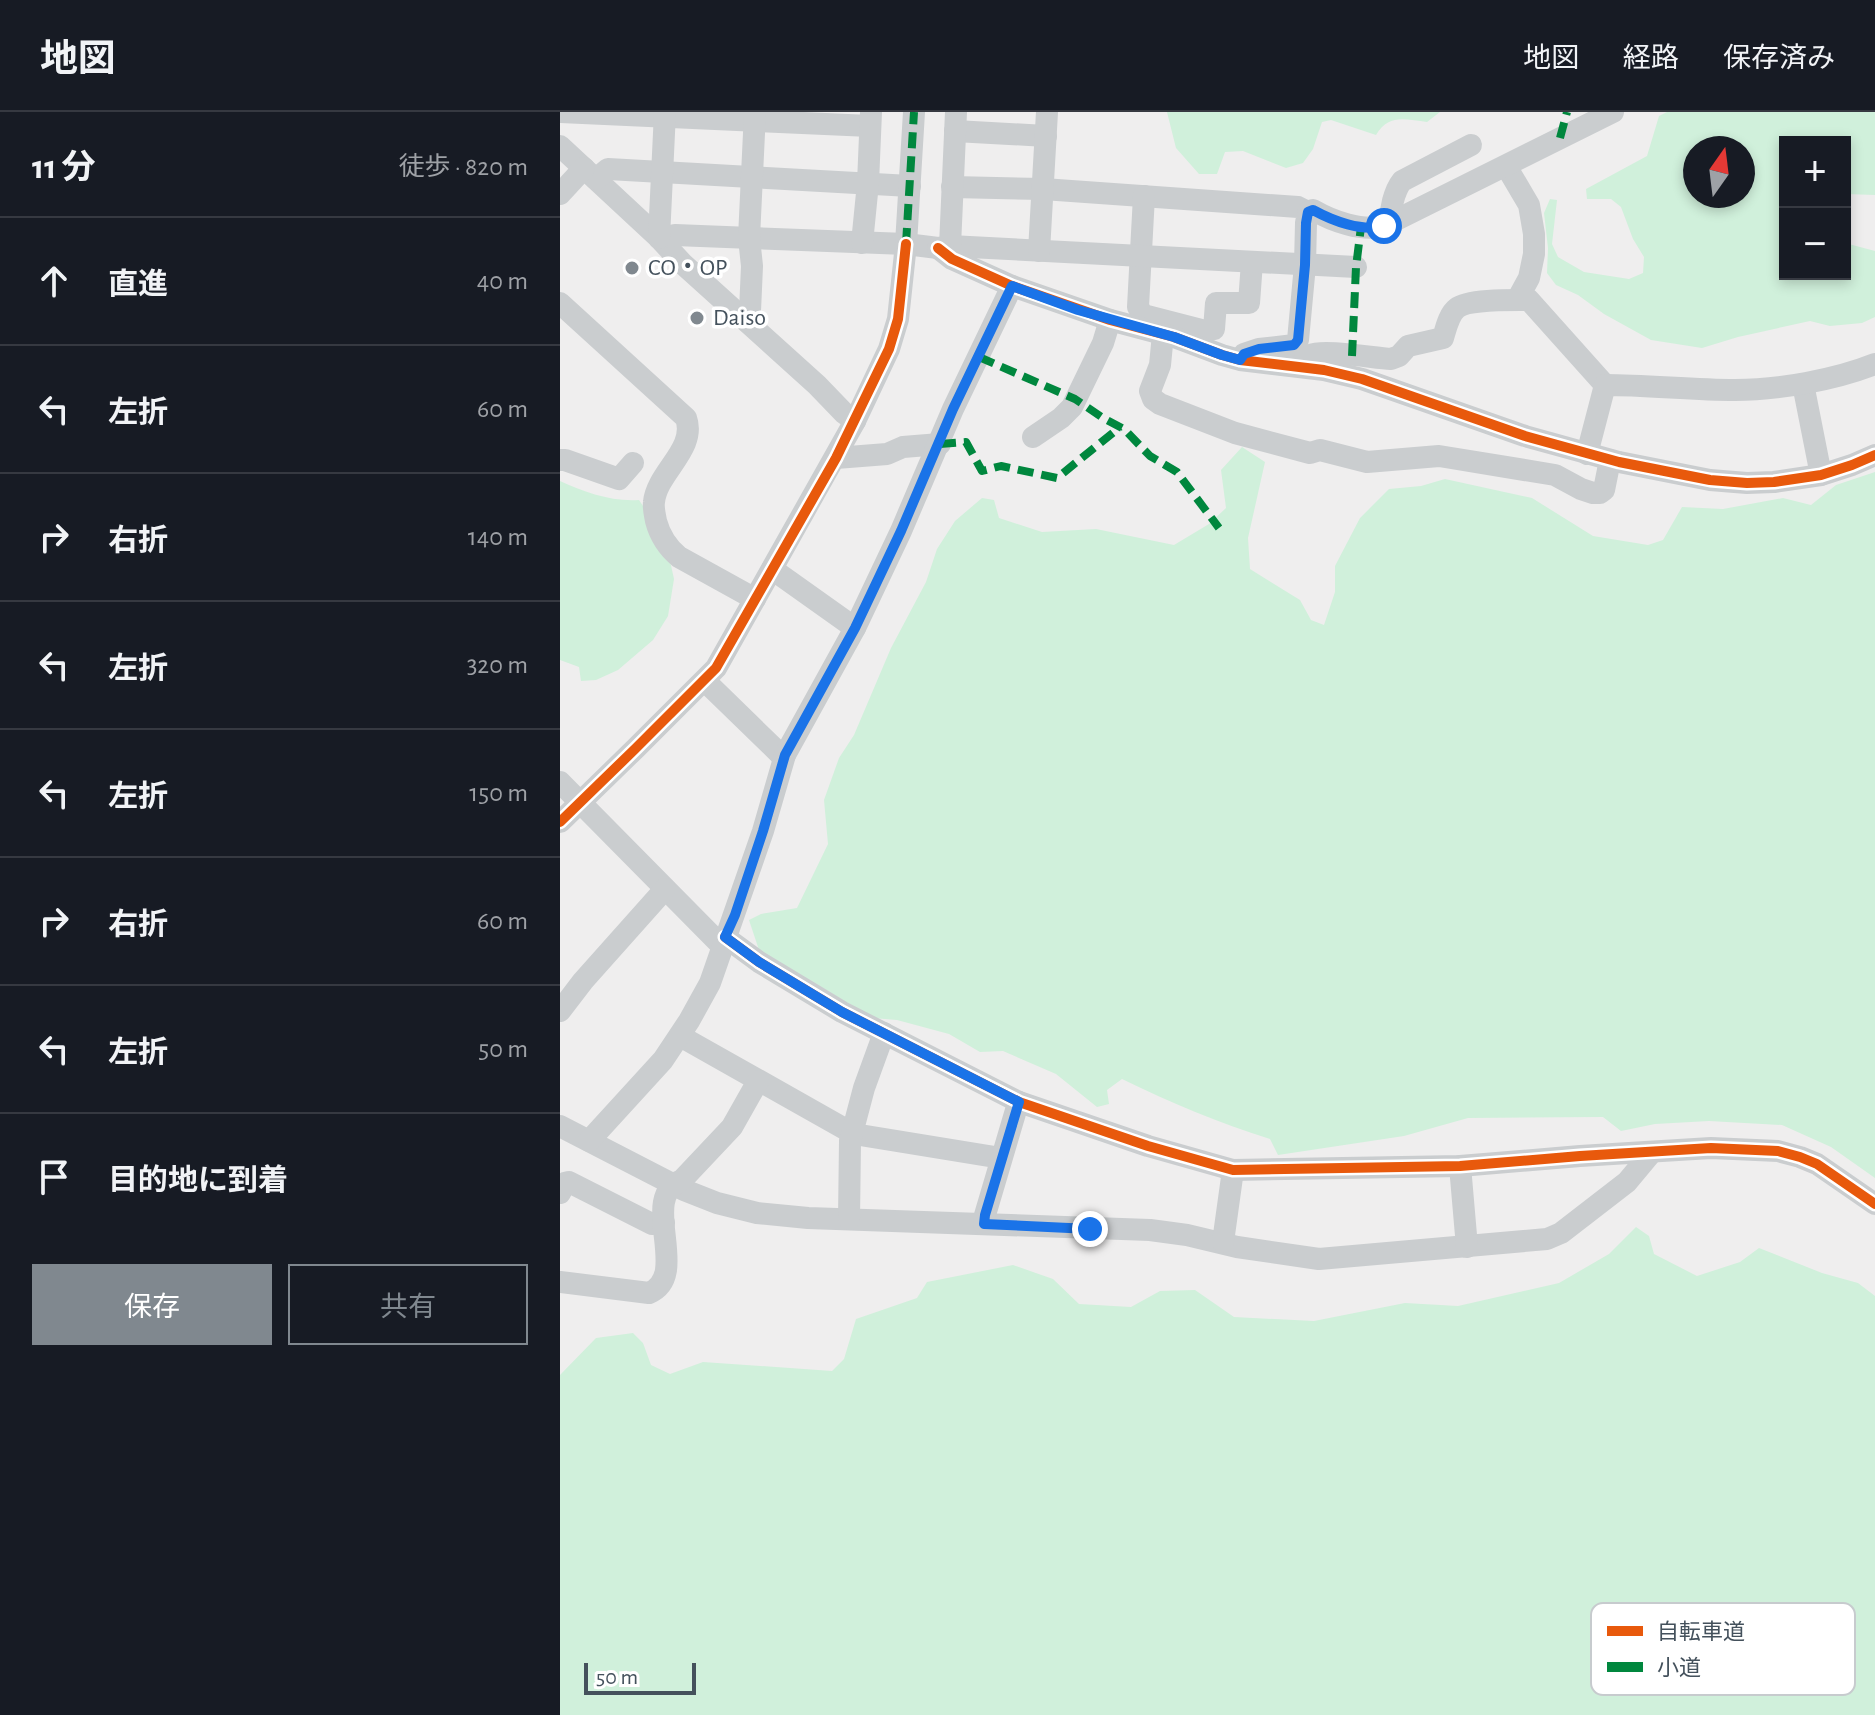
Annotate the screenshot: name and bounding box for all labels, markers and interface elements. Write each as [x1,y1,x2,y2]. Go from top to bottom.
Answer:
text: 地図 [40,41,116,79]
text: 地図 [1523,45,1579,73]
text: 経路 [1623,45,1679,73]
text: 保存済み [1723,45,1835,73]
north arrow [1683,136,1755,208]
map controls [1779,136,1851,280]
button: + [1779,136,1851,208]
text: 11 分 [32,151,96,185]
text: 徒歩 · 820 m [398,154,528,180]
route start [1366,208,1402,244]
button: − [1779,208,1851,280]
place label: CO・OP [648,256,727,280]
icon: ahead [32,259,76,303]
marker: CO・OP [623,259,641,277]
text: 40 m [477,268,528,294]
text: 直進 [108,270,168,300]
place label: Daiso [713,306,766,330]
marker: Daiso [688,309,706,327]
icon: left [32,387,76,431]
text: 60 m [477,396,528,422]
text: 左折 [108,398,168,428]
icon: right [32,515,76,559]
text: 140 m [468,524,528,550]
text: 右折 [108,526,168,556]
icon: left [32,643,76,687]
text: 320 m [467,652,528,678]
text: 左折 [108,654,168,684]
icon: left [32,771,76,815]
text: 150 m [469,780,528,806]
text: 左折 [108,782,168,812]
icon: right [32,899,76,943]
text: 60 m [477,908,528,934]
text: 右折 [108,910,168,940]
icon: left [32,1027,76,1071]
text: 50 m [478,1036,528,1062]
text: 左折 [108,1038,168,1068]
icon: arrive [32,1155,76,1199]
text: 目的地に到着 [108,1166,288,1196]
route end [1072,1211,1108,1247]
button: 保存 [32,1264,272,1345]
button: 共有 [288,1264,528,1345]
legend [1591,1603,1855,1695]
text: 自転車道 [1657,1620,1745,1643]
text: 小道 [1657,1656,1701,1679]
scale bar [584,1659,696,1695]
text: 50 m [596,1666,638,1688]

